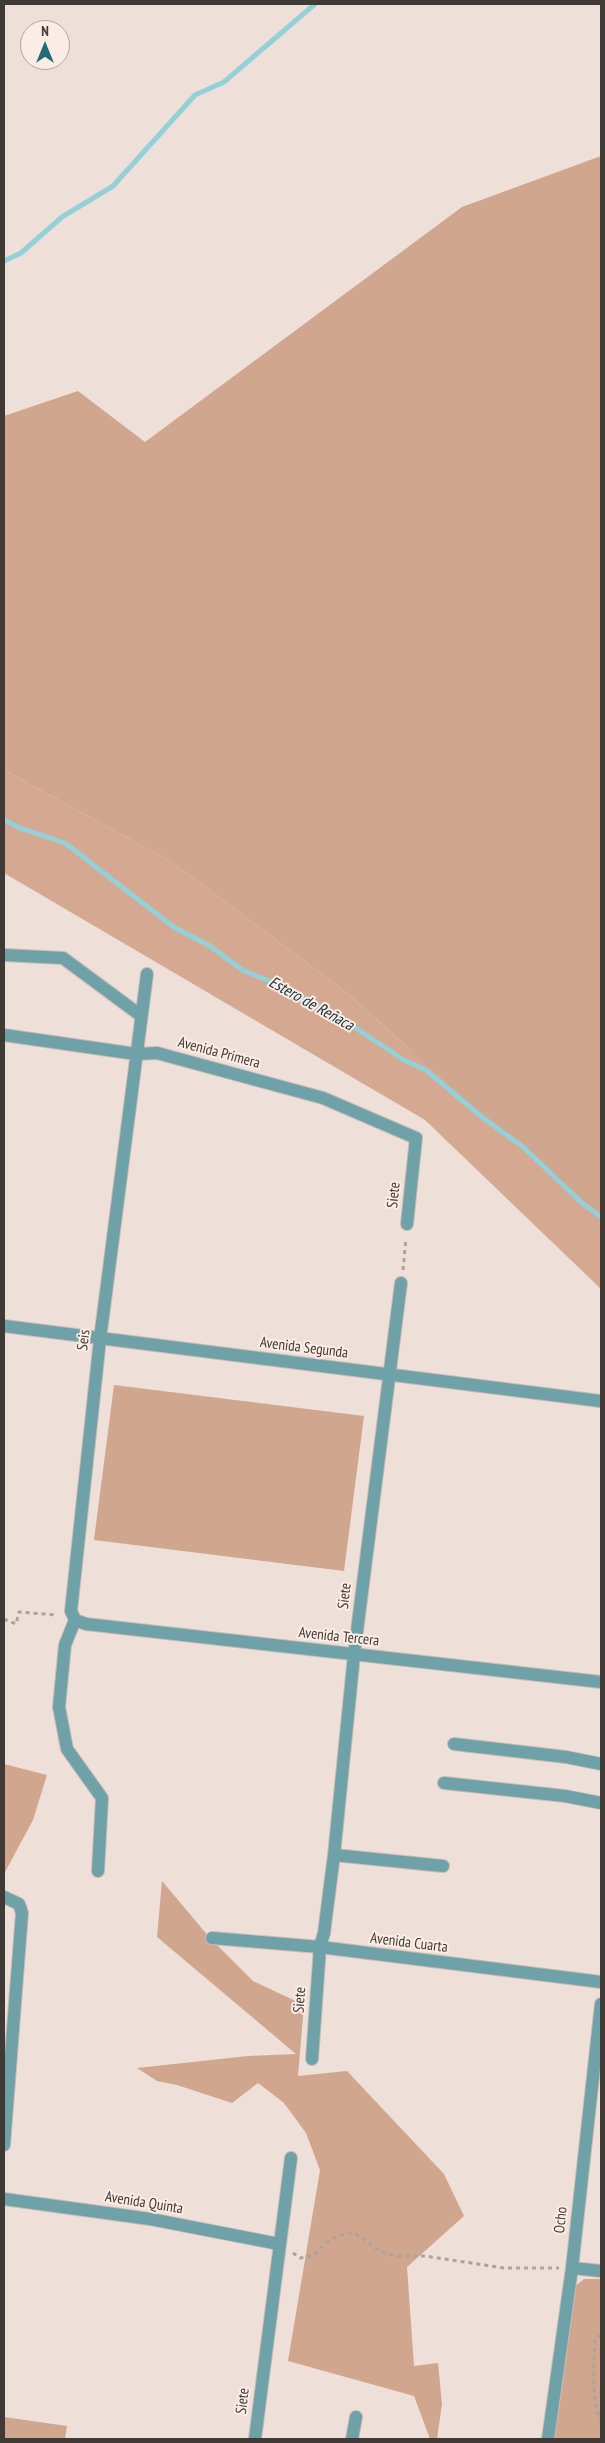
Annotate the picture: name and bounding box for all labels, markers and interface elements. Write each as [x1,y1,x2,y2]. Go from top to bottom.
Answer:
north arrow [20,20,70,70]
text: N [41,22,49,40]
water label: Estero de Reñaca [265,973,357,1035]
street label: Avenida Primera [176,1033,262,1073]
street label: Siete [384,1181,404,1209]
street label: Seis [74,1329,94,1351]
street label: Avenida Segunda [259,1334,349,1362]
street label: Siete [334,1582,356,1610]
street label: Avenida Tercera [298,1624,380,1650]
street label: Avenida Cuarta [369,1929,449,1957]
street label: Siete [290,1986,310,2014]
street label: Avenida Quinta [104,2188,184,2218]
street label: Ocho [551,2206,571,2234]
street label: Siete [232,2387,254,2415]

